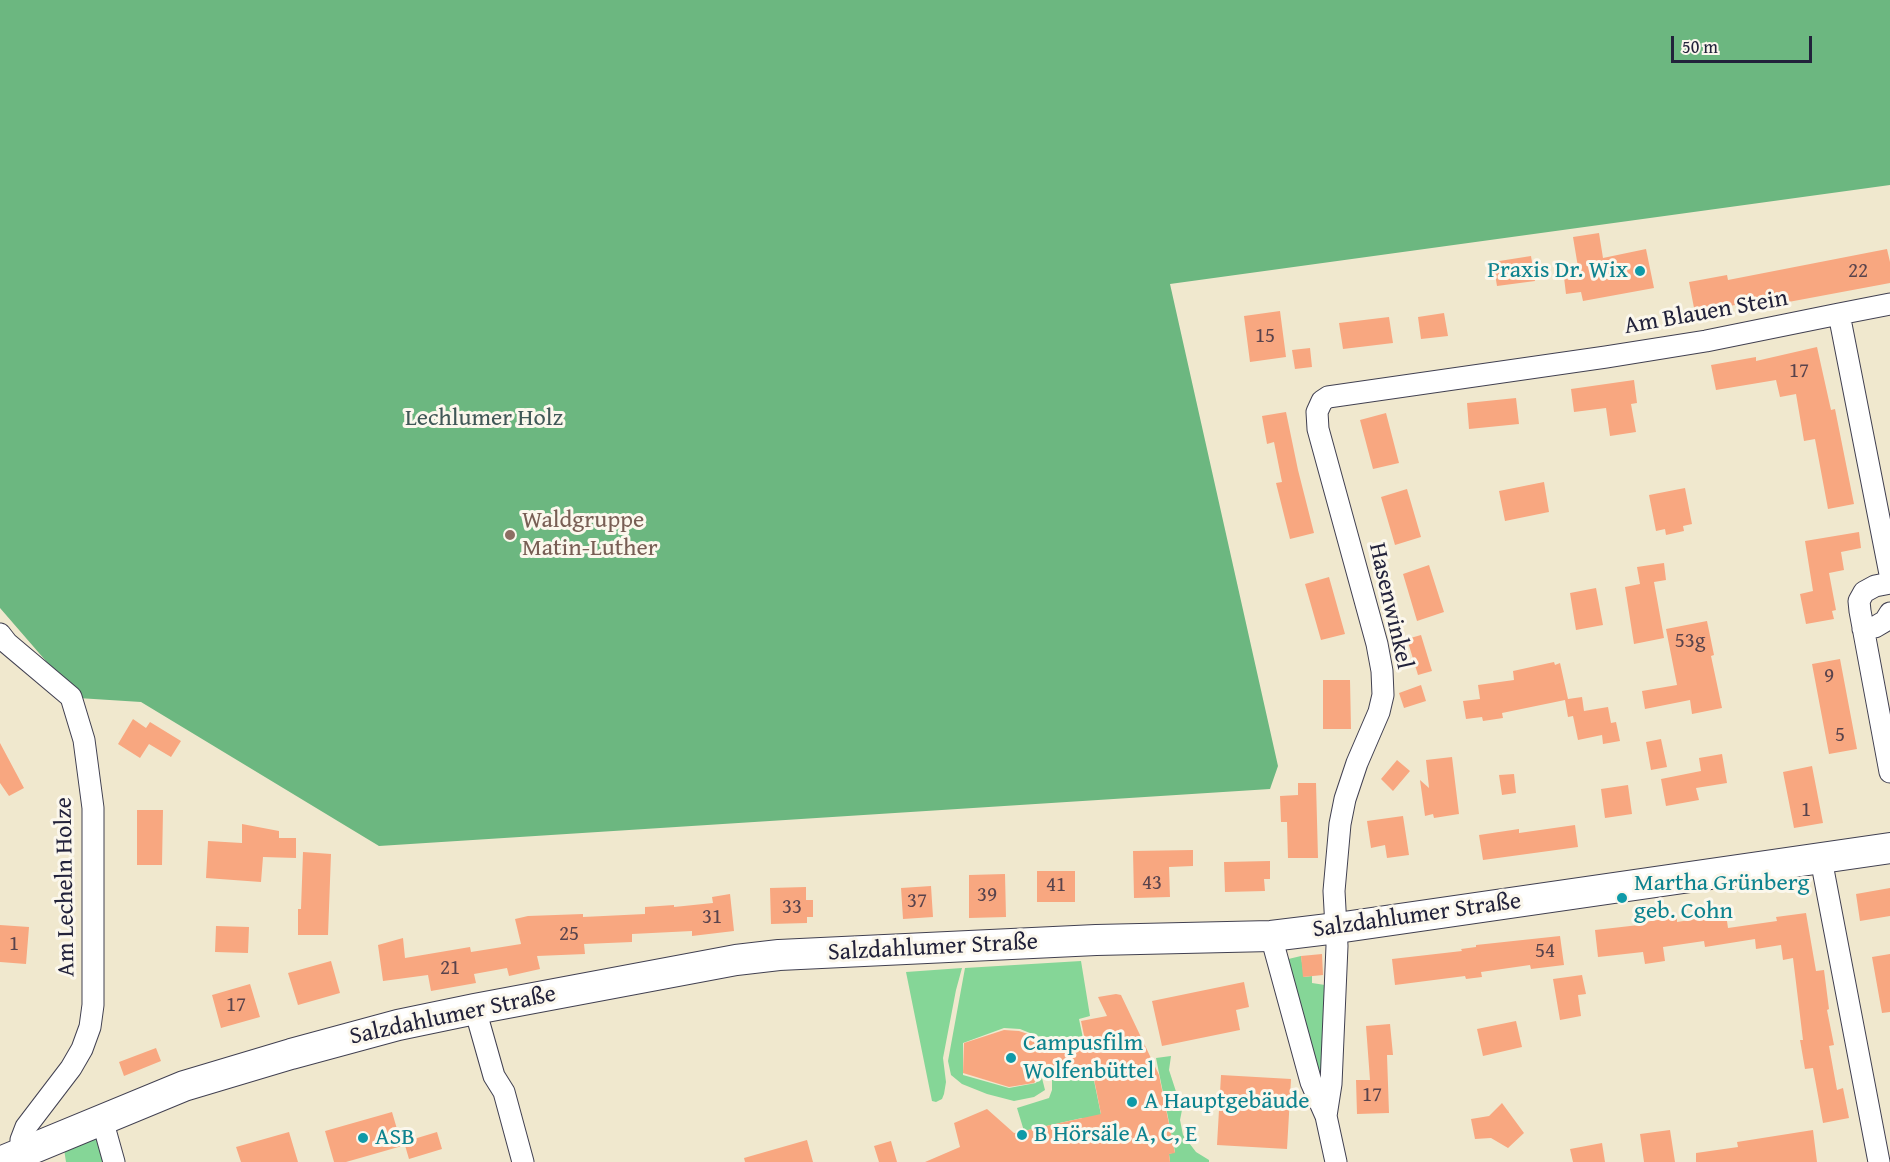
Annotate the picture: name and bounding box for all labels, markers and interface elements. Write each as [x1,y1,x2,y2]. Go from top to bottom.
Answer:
scale bar [1674,24,1815,62]
text: 50 m [1682,33,1718,60]
place label: Praxis Dr. Wix [1487,257,1628,285]
house number: 22 [1848,259,1868,285]
marker: Praxis Dr. Wix [1633,264,1647,278]
street label: Am Blauen Stein [1622,284,1790,342]
house number: 15 [1255,324,1275,350]
house number: 17 [1789,359,1809,385]
park label: Lechlumer Holz [405,405,563,433]
place label: Waldgruppe Matin-Luther [522,507,658,563]
marker: Waldgruppe Matin-Luther [503,528,517,542]
street label: Hasenwinkel [1362,540,1418,672]
house number: 53g [1675,629,1705,655]
house number: 9 [1824,664,1834,690]
house number: 5 [1835,723,1845,749]
street label: Am Lecheln Holze [50,797,82,977]
house number: 1 [1801,798,1811,824]
place label: Martha Grünberg geb. Cohn [1634,870,1810,926]
house number: 43 [1142,871,1162,897]
house number: 41 [1046,873,1066,899]
house number: 39 [977,883,997,909]
street label: Salzdahlumer Straße [1311,887,1523,945]
house number: 37 [907,889,927,915]
marker: Martha Grünberg geb. Cohn [1615,891,1629,905]
house number: 33 [782,895,802,921]
house number: 31 [702,905,722,931]
house number: 25 [559,922,579,948]
street label: Salzdahlumer Straße [827,928,1039,968]
house number: 1 [9,932,19,958]
house number: 54 [1535,939,1555,965]
house number: 21 [440,956,460,982]
street label: Salzdahlumer Straße [347,980,559,1052]
house number: 17 [226,993,246,1019]
place label: Campusfilm Wolfenbüttel [1023,1030,1154,1086]
marker: Campusfilm Wolfenbüttel [1004,1051,1018,1065]
house number: 17 [1362,1083,1382,1109]
place label: A Hauptgebäude [1144,1088,1310,1116]
marker: A Hauptgebäude [1125,1095,1139,1109]
place label: B Hörsäle A, C, E [1034,1121,1197,1149]
place label: ASB [375,1124,415,1152]
marker: B Hörsäle A, C, E [1015,1128,1029,1142]
marker: ASB [356,1131,370,1145]

